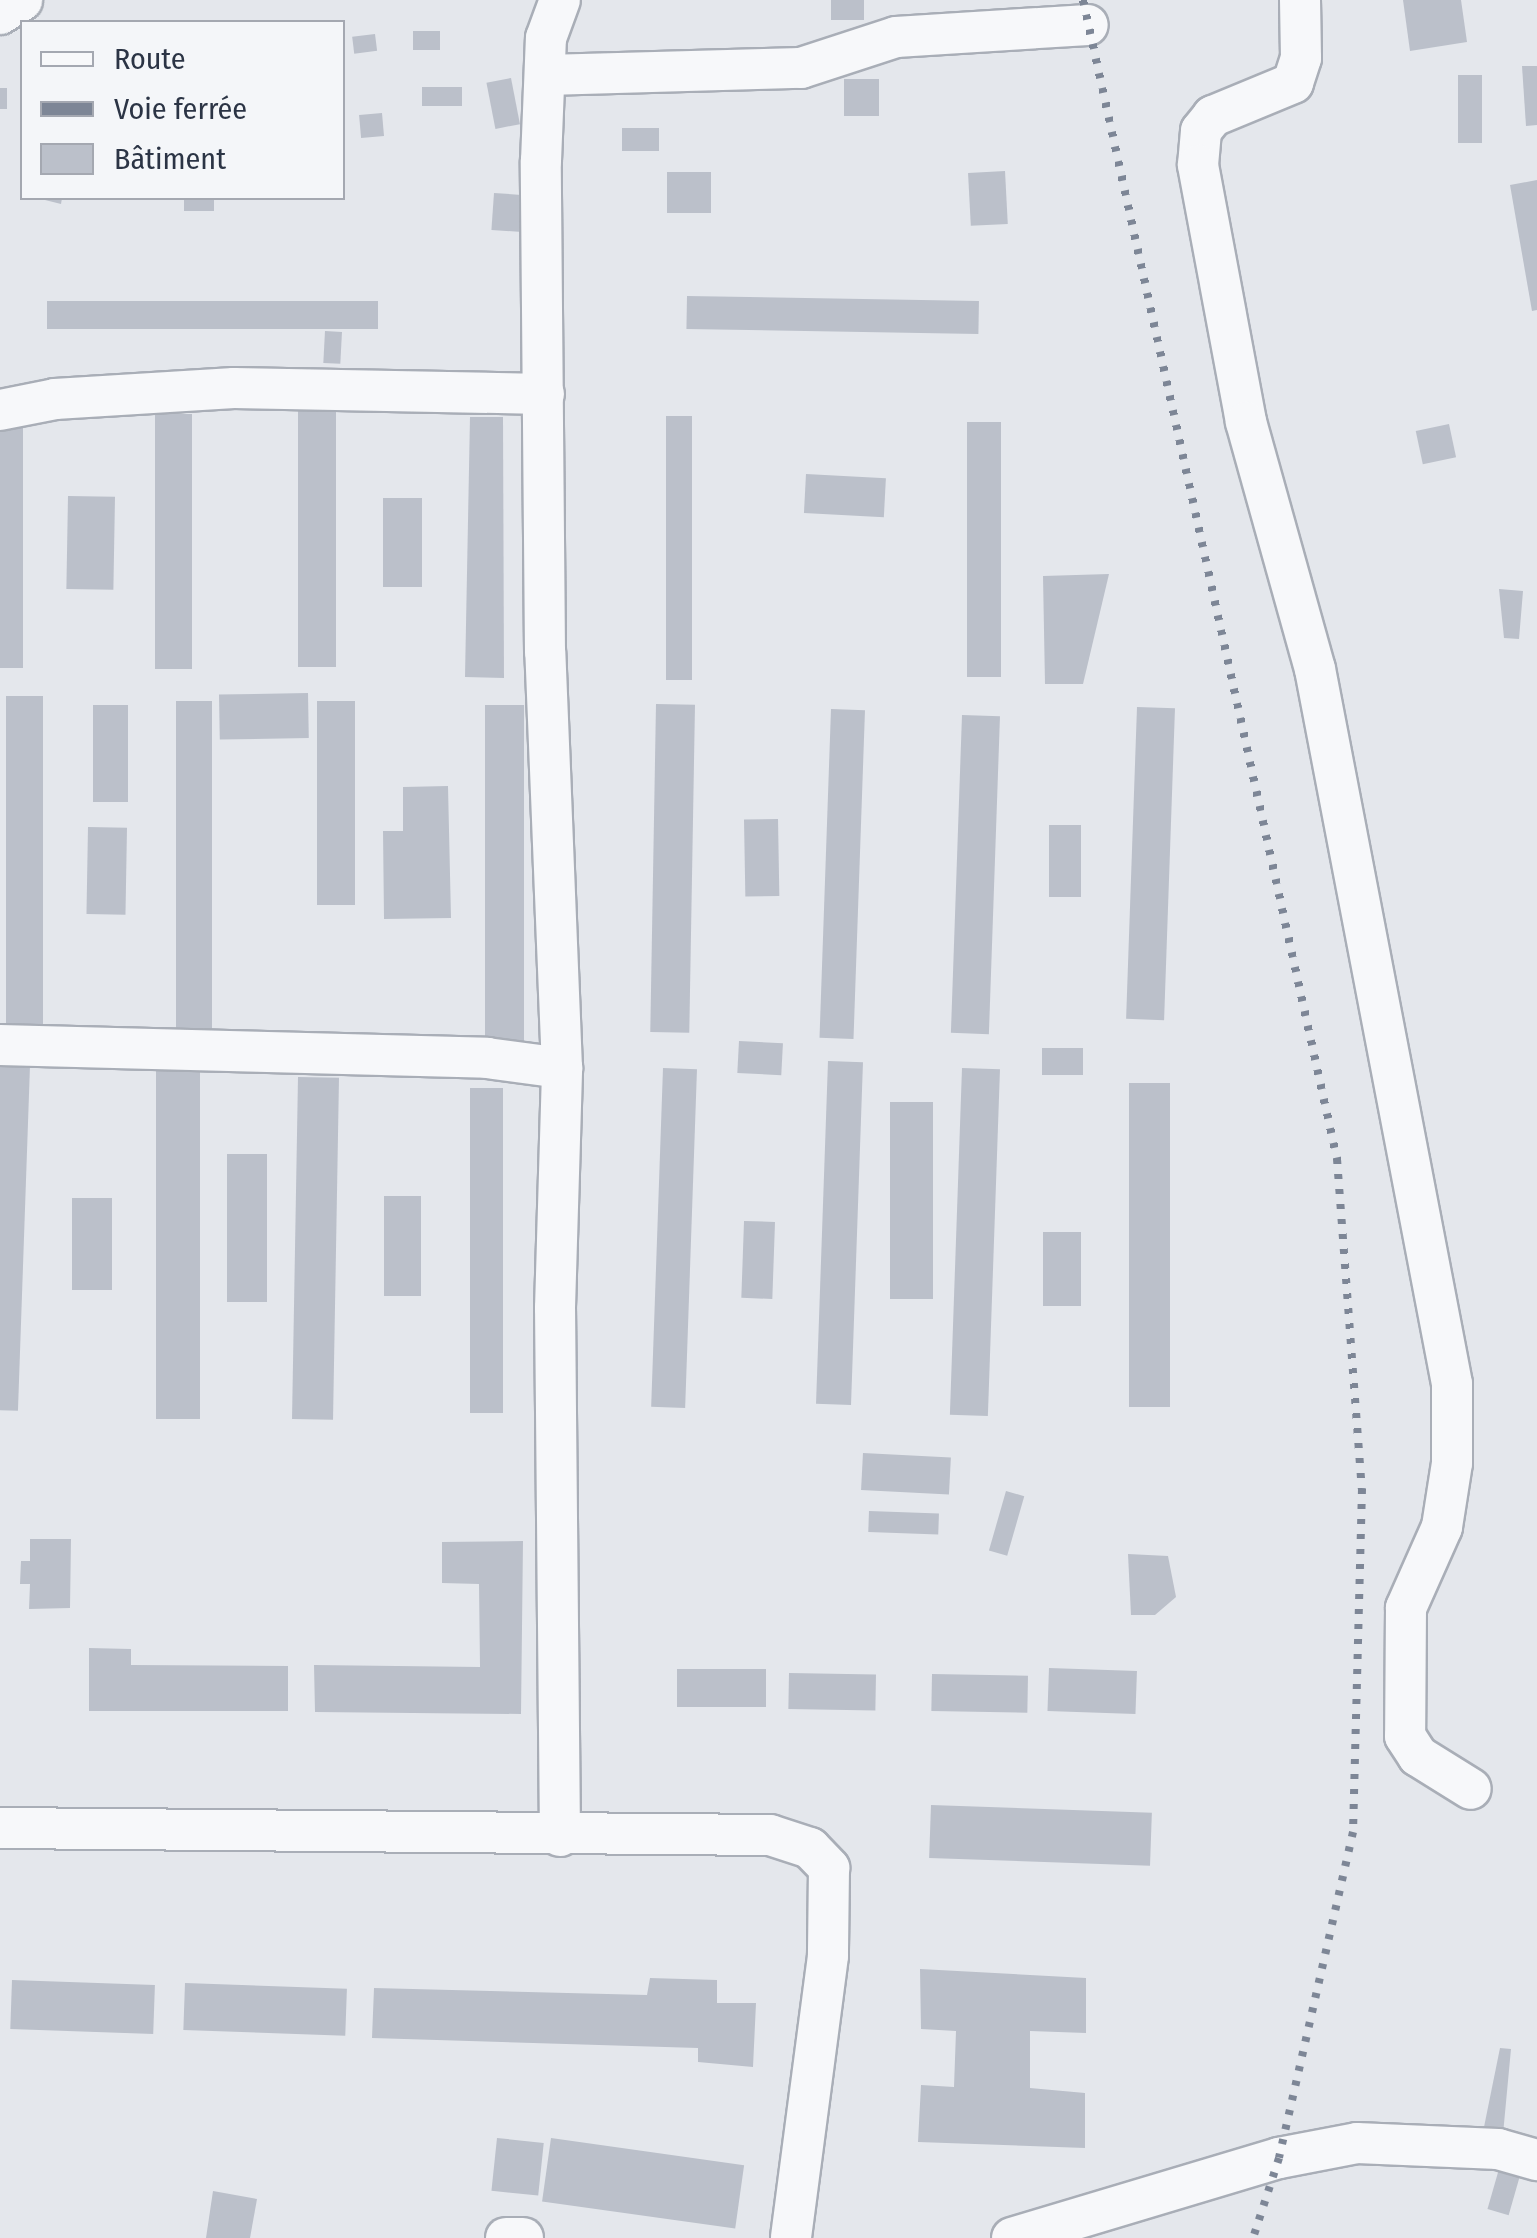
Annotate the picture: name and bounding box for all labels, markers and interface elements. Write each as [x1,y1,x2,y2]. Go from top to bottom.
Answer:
legend [20,20,345,200]
text: Route [114,41,186,77]
text: Voie ferrée [114,91,247,127]
text: Bâtiment [114,141,226,177]

